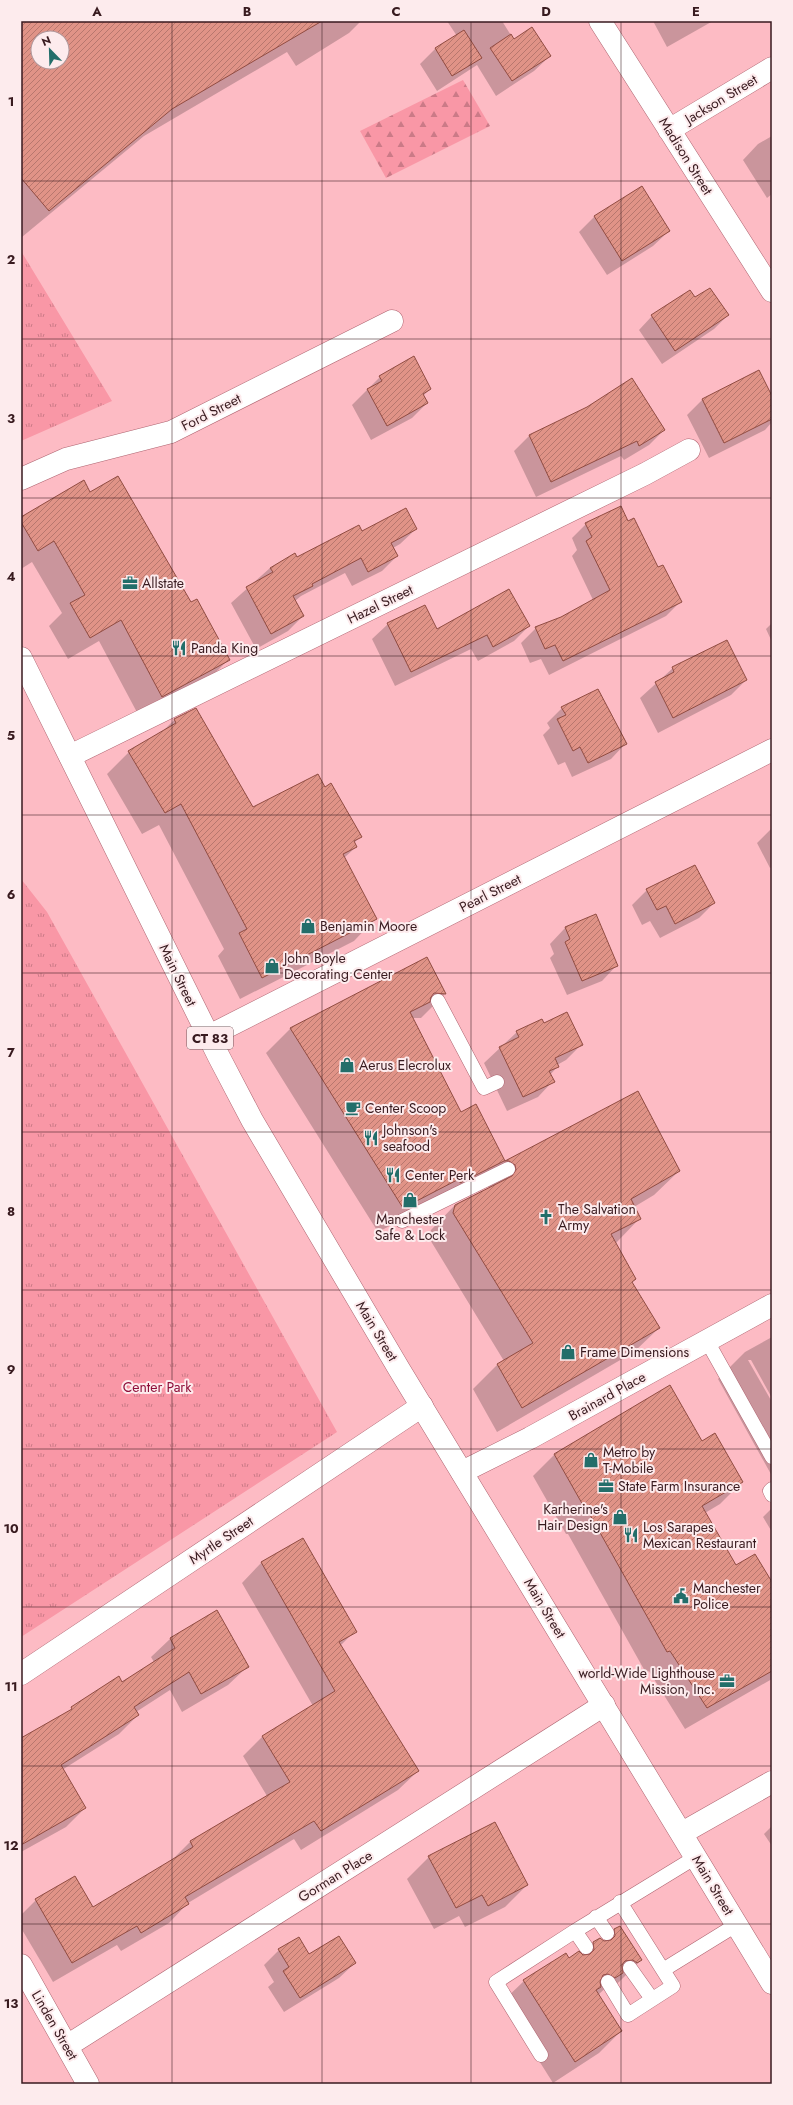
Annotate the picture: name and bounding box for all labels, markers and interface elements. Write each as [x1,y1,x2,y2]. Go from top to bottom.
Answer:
text: A [91,2,102,21]
text: B [243,2,252,21]
text: C [391,2,401,21]
text: D [541,2,551,21]
text: E [692,2,700,21]
north arrow [30,30,70,70]
text: N [39,32,53,50]
street label: Jackson Street [679,69,761,130]
text: 1 [8,92,14,111]
street label: Madison Street [654,113,718,199]
text: 2 [7,250,15,269]
street label: Ford Street [178,388,245,436]
text: 3 [7,409,15,428]
text: 4 [6,567,16,586]
place label: Allstate [142,573,184,593]
office icon: Allstate [121,574,139,592]
street label: Hazel Street [344,579,417,629]
place label: Panda King [191,638,258,658]
restaurant icon: Panda King [170,639,188,657]
text: 5 [7,726,15,745]
street label: Pearl Street [456,869,525,917]
text: 6 [7,885,16,904]
place label: Benjamin Moore [320,916,417,936]
shop icon: Benjamin Moore [299,917,317,935]
street label: Main Street [154,941,202,1010]
place label: John Boyle Decorating Center [282,948,393,984]
shop icon: John Boyle Decorating Center [263,957,281,975]
road number: CT 83 [187,1027,233,1049]
text: 7 [7,1043,15,1062]
place label: Aerus Elecrolux [359,1055,451,1075]
shop icon: Aerus Elecrolux [338,1056,356,1074]
place label: Center Scoop [365,1098,446,1118]
cafe icon: Center Scoop [344,1099,362,1117]
place label: Johnson's seafood [381,1120,438,1156]
restaurant icon: Johnson's seafood [362,1129,380,1147]
place label: Center Perk [405,1165,475,1185]
restaurant icon: Center Perk [384,1166,402,1184]
shop icon: Manchester Safe & Lock [401,1191,419,1209]
place label: The Salvation Army [558,1199,636,1235]
text: 8 [7,1202,15,1221]
church icon: The Salvation Army [537,1208,555,1226]
place label: Manchester Safe & Lock [375,1209,446,1245]
street label: Main Street [351,1297,403,1365]
place label: Frame Dimensions [580,1342,690,1362]
shop icon: Frame Dimensions [559,1343,577,1361]
text: 9 [7,1360,16,1379]
street label: Brainard Place [565,1367,649,1425]
park label: Center Park [123,1377,192,1397]
place label: Metro by T-Mobile [603,1442,656,1478]
shop icon: Metro by T-Mobile [582,1451,600,1469]
place label: State Farm Insurance [618,1476,740,1496]
office icon: State Farm Insurance [597,1477,615,1495]
place label: Karherine's Hair Design [537,1499,608,1535]
shop icon: Karherine's Hair Design [611,1508,629,1526]
street label: Myrtle Street [185,1511,258,1569]
place label: Los Sarapes Mexican Restaurant [643,1517,757,1553]
text: 10 [3,1519,19,1538]
restaurant icon: Los Sarapes Mexican Restaurant [622,1526,640,1544]
street label: Main Street [519,1574,571,1642]
place label: Manchester Police [693,1578,761,1614]
public building icon: Manchester Police [672,1587,690,1605]
place label: world-Wide Lighthouse Mission, Inc. [578,1663,715,1699]
office icon: world-Wide Lighthouse Mission, Inc. [718,1672,736,1690]
text: 11 [4,1677,18,1696]
text: 12 [3,1836,19,1855]
street label: Gorman Place [294,1845,376,1907]
street label: Main Street [687,1851,739,1919]
street label: Linden Street [27,1986,83,2064]
text: 13 [4,1994,18,2013]

